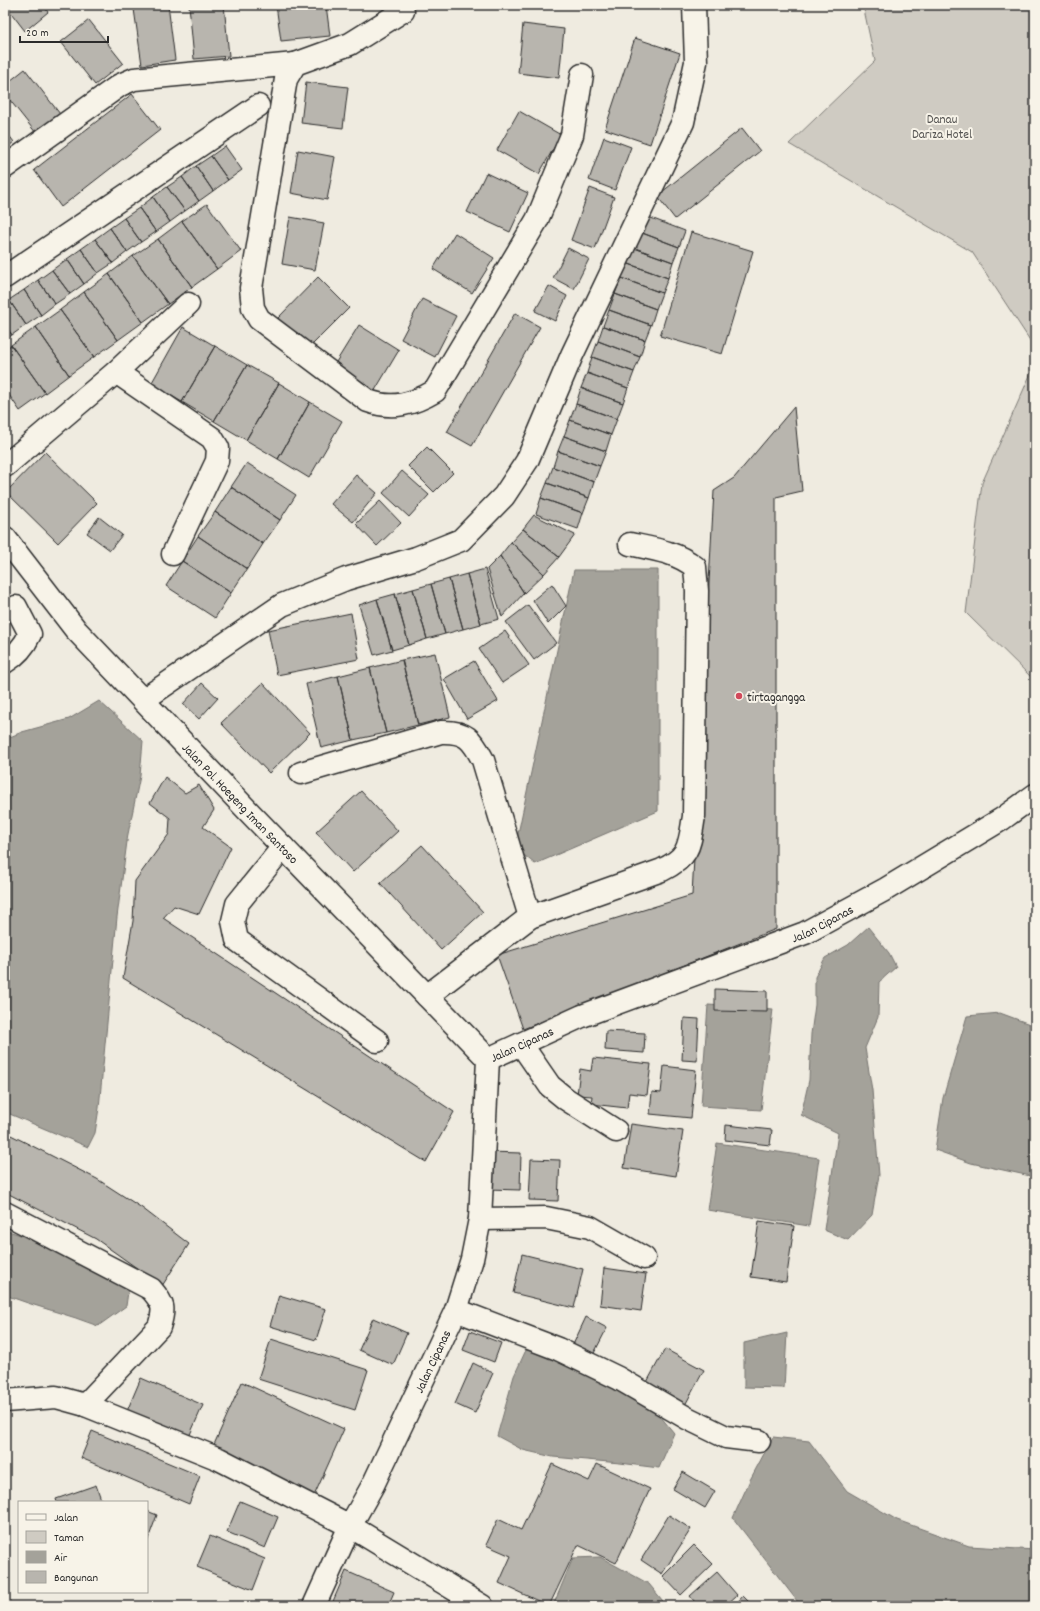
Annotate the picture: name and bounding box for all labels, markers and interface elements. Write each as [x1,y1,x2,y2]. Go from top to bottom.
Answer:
scale bar [20,18,108,44]
text: 20 m [26,25,49,42]
park label: Danau Dariza Hotel [912,111,972,145]
place label: tirtagangga [747,689,806,708]
marker: tirtagangga [734,691,744,701]
street label: Jalan Pol. Hoegeng Iman Santoso [176,740,302,870]
street label: Jalan Cipanas [789,901,858,949]
street label: Jalan Cipanas [488,1023,557,1069]
street label: Jalan Cipanas [411,1327,457,1397]
legend [18,1501,148,1593]
text: Jalan [54,1510,78,1527]
text: Taman [54,1530,84,1547]
text: Air [54,1550,68,1567]
text: Bangunan [54,1570,98,1587]

